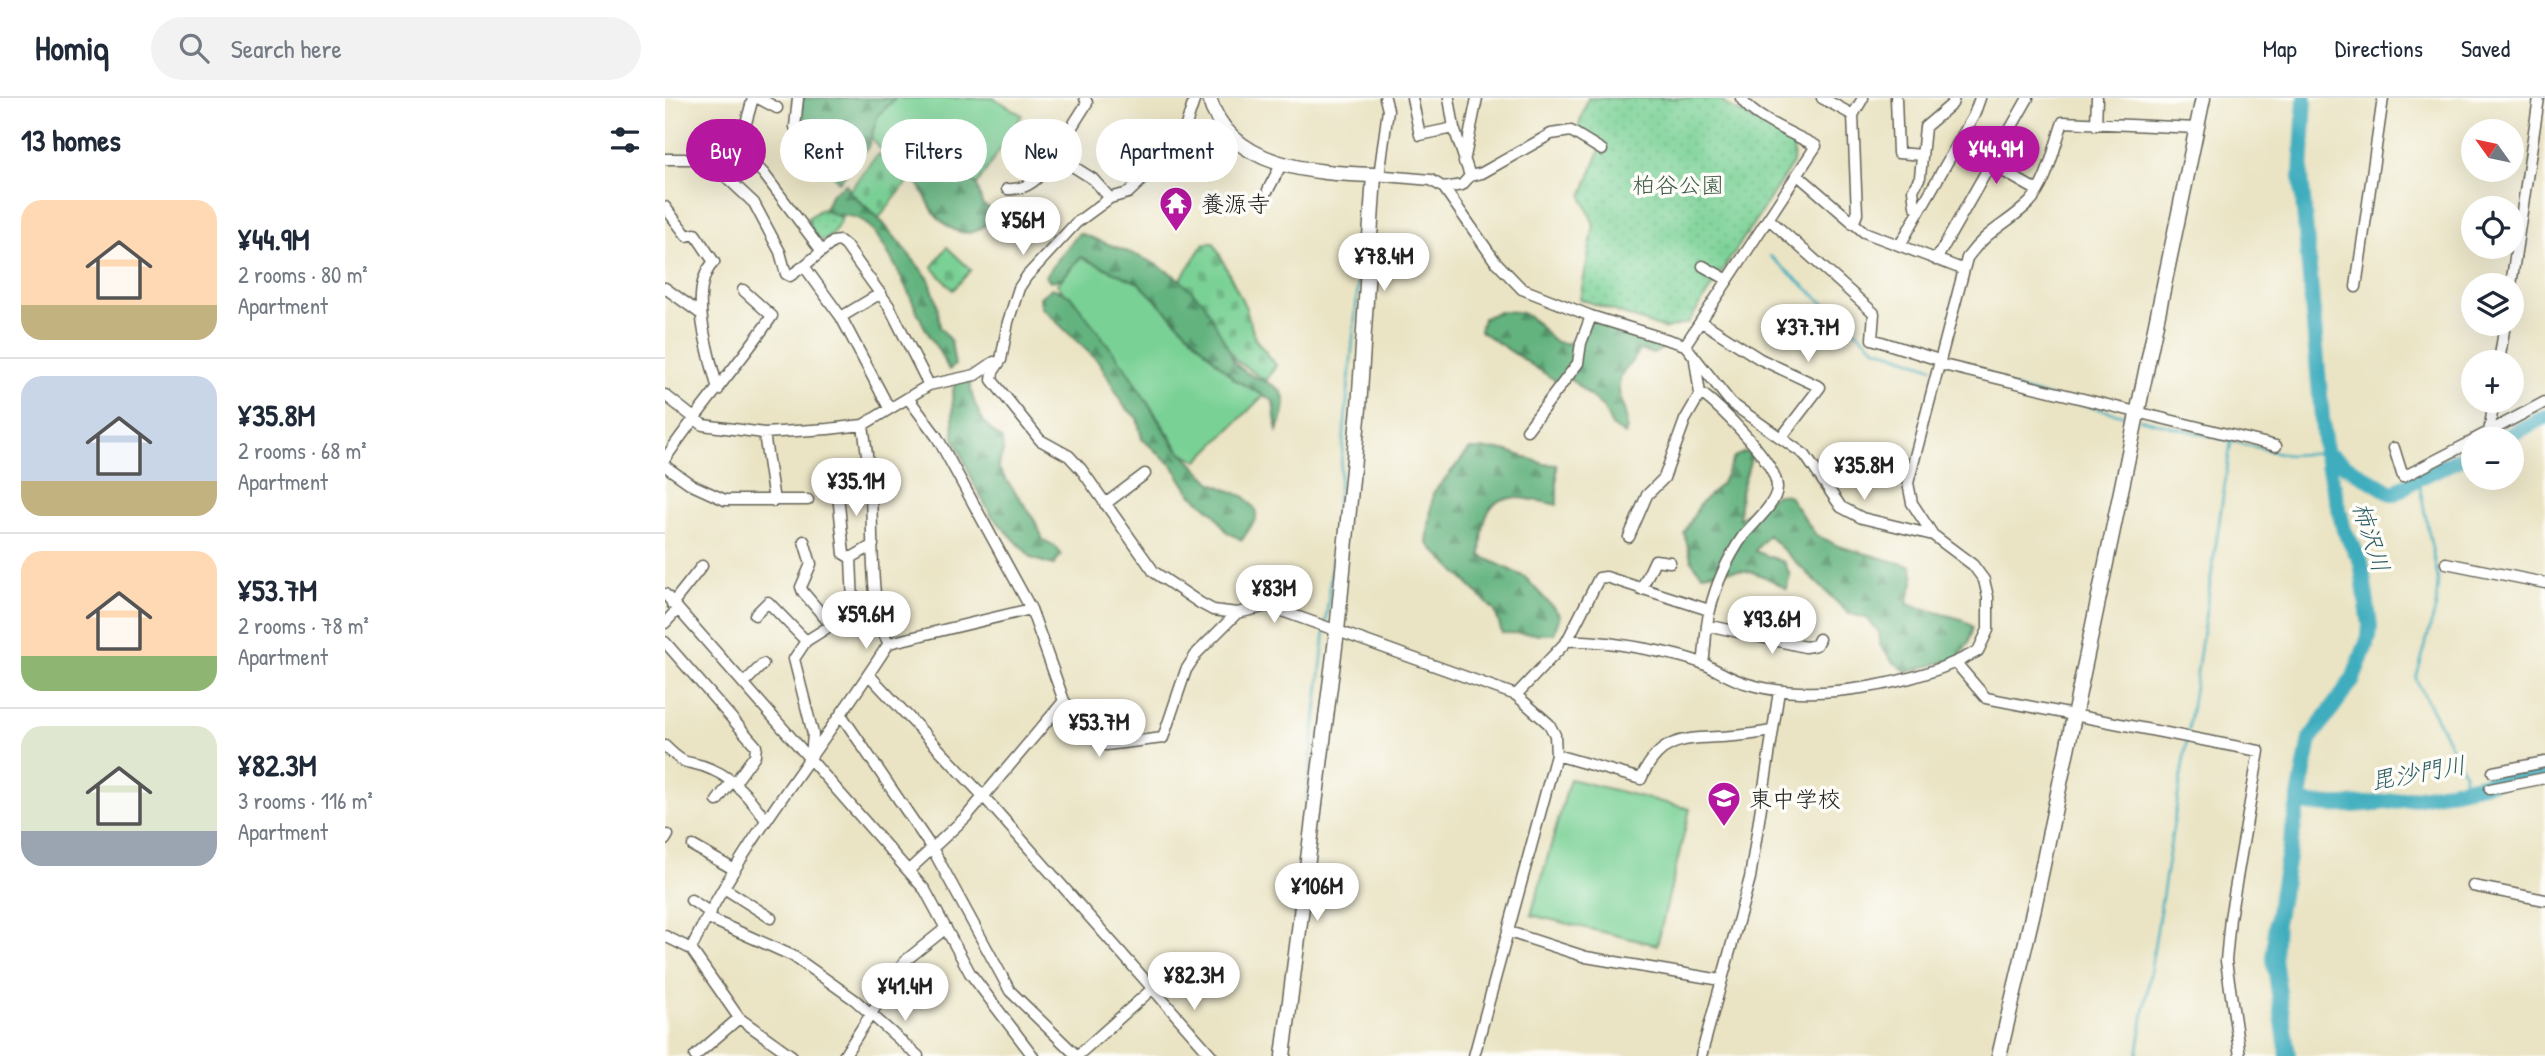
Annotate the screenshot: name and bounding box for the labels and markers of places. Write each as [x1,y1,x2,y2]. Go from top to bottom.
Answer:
pin: ¥44.9M [1939,126,2053,186]
temple icon: 養源寺 [1157,184,1195,233]
place label: 養源寺 [1201,188,1270,219]
pin: ¥56M [982,198,1064,257]
pin: ¥78.4M [1327,234,1441,293]
pin: ¥37.7M [1751,304,1865,364]
pin: ¥35.8M [1807,442,1921,502]
pin: ¥35.1M [799,458,913,518]
pin: ¥83M [1233,566,1315,625]
pin: ¥59.6M [809,592,923,651]
pin: ¥93.6M [1715,596,1829,656]
pin: ¥53.7M [1042,700,1156,759]
school or university icon: 東中学校 [1705,779,1743,828]
place label: 東中学校 [1749,783,1841,814]
pin: ¥106M [1268,864,1366,923]
pin: ¥82.3M [1137,953,1251,1012]
pin: ¥41.4M [848,964,962,1023]

